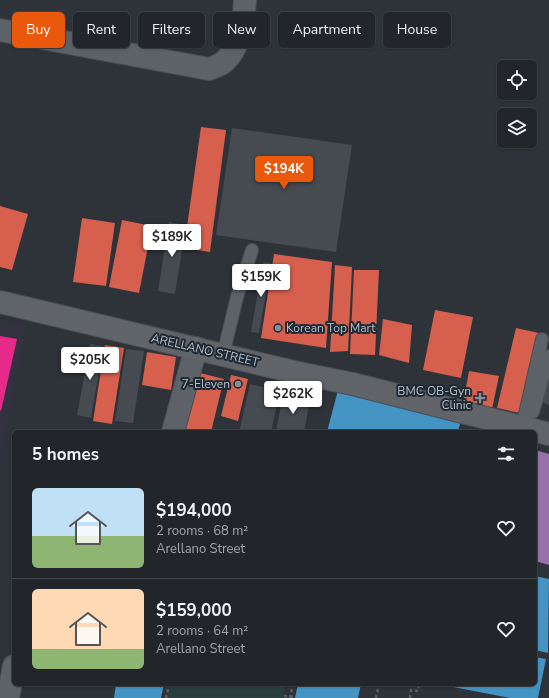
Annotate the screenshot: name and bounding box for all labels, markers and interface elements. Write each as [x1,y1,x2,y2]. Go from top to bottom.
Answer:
chip: Buy [12,12,65,48]
chip: Rent [73,12,130,48]
chip: Filters [138,12,205,48]
chip: New [213,12,270,48]
chip: Apartment [278,12,375,48]
chip: House [383,12,451,48]
map controls [497,60,537,148]
button: locate [497,60,537,100]
button: layers [497,108,537,148]
pin: $194K [256,156,312,190]
text: $194K [264,160,304,178]
pin: $189K [144,224,200,258]
text: $189K [152,228,192,246]
pin: $159K [233,264,289,298]
text: $159K [241,268,281,286]
place label: Korean Top Mart [286,320,376,336]
marker: Korean Top Mart [273,323,283,333]
street label: ARELLANO STREET [150,330,261,370]
pin: $205K [62,347,118,381]
text: $205K [70,351,110,369]
place label: 7-Eleven [182,376,230,392]
marker: 7-Eleven [233,379,243,389]
pin: $262K [265,381,321,415]
place label: BMC OB-Gyn Clinic [397,383,471,413]
text: $262K [273,385,313,403]
marker: BMC OB-Gyn Clinic [474,392,486,404]
text: 5 homes [32,443,99,466]
icon: filters [495,443,517,465]
text: $194,000 [156,499,232,522]
icon: home [64,504,112,552]
icon: heart [495,517,517,539]
text: 2 rooms · 68 m² [156,522,248,540]
text: Arellano Street [156,540,245,558]
text: $159,000 [156,599,232,622]
icon: home [64,605,112,653]
icon: heart [495,618,517,640]
text: 2 rooms · 64 m² [156,622,248,640]
text: Arellano Street [156,640,245,658]

